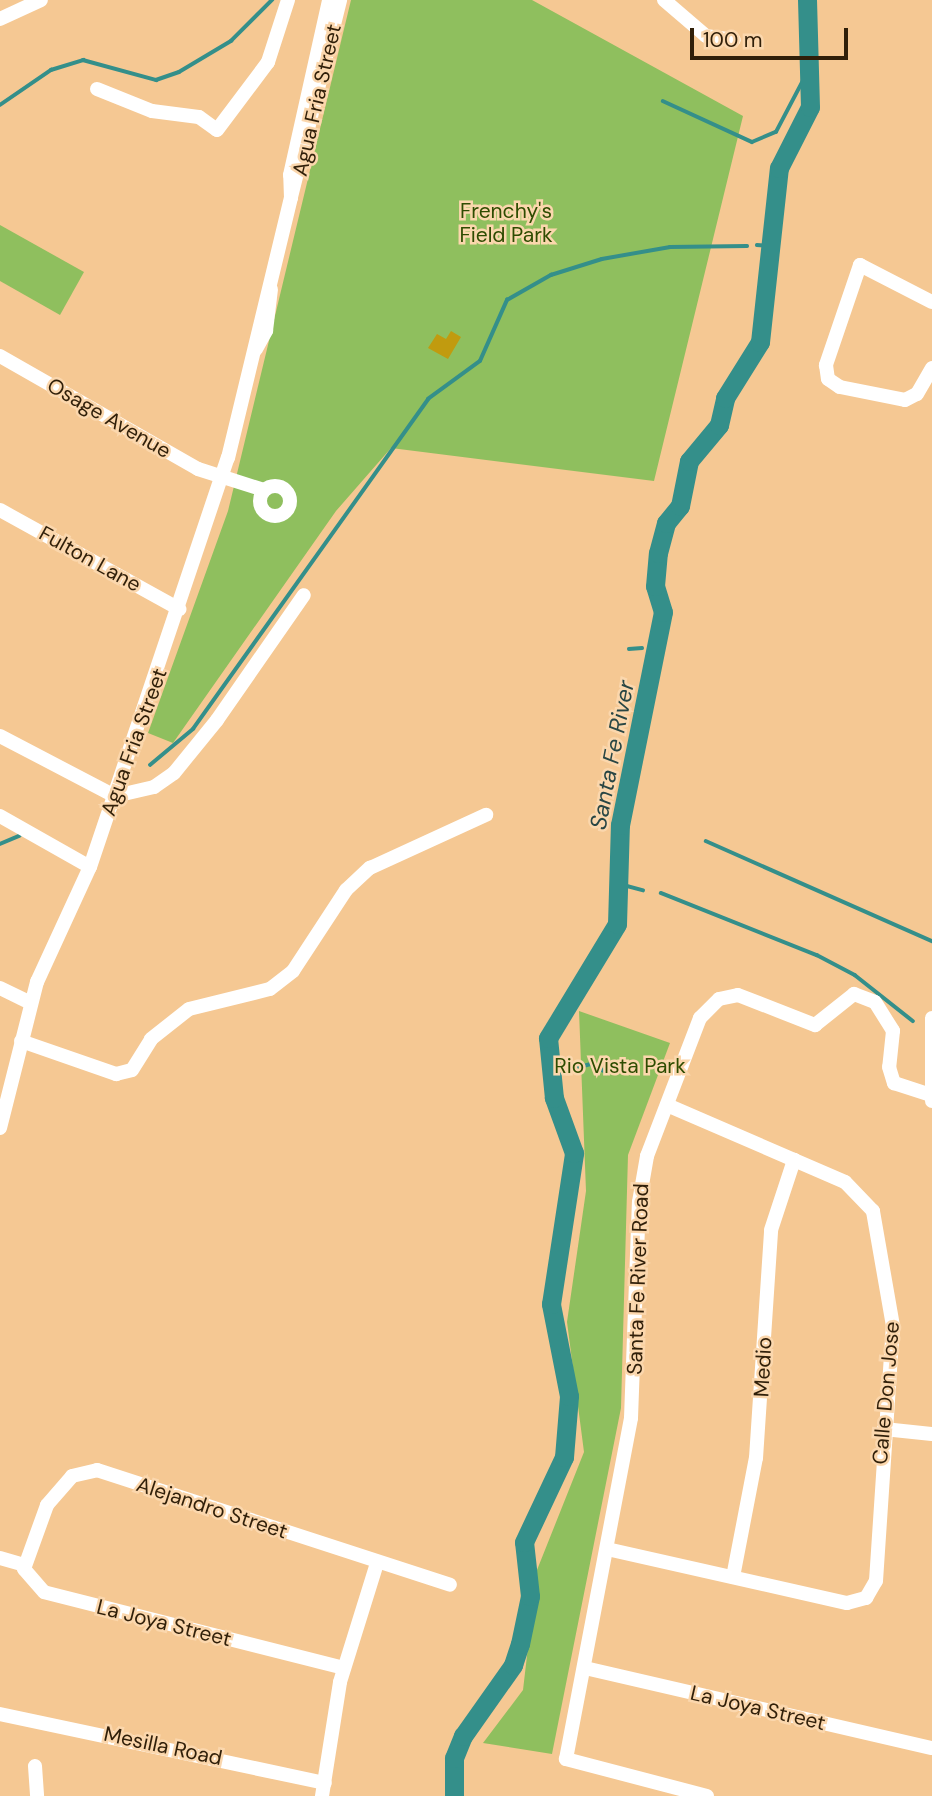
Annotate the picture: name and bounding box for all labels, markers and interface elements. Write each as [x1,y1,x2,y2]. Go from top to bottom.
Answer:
scale bar [694,14,852,58]
street label: Agua Fria Street [287,22,347,178]
text: 100 m [703,26,763,54]
park label: Frenchy's Field Park [459,198,553,248]
street label: Osage Avenue [43,372,175,464]
street label: Fulton Lane [35,521,145,597]
street label: Agua Fria Street [96,665,172,819]
water label: Santa Fe River [584,678,640,832]
park label: Rio Vista Park [554,1053,686,1079]
street label: Santa Fe River Road [622,1183,654,1375]
street label: Calle Don Jose [867,1321,905,1465]
street label: Medio [749,1336,777,1398]
street label: Alejandro Street [133,1472,291,1544]
street label: La Joya Street [94,1594,234,1652]
street label: La Joya Street [688,1680,828,1736]
street label: Mesilla Road [101,1721,225,1771]

